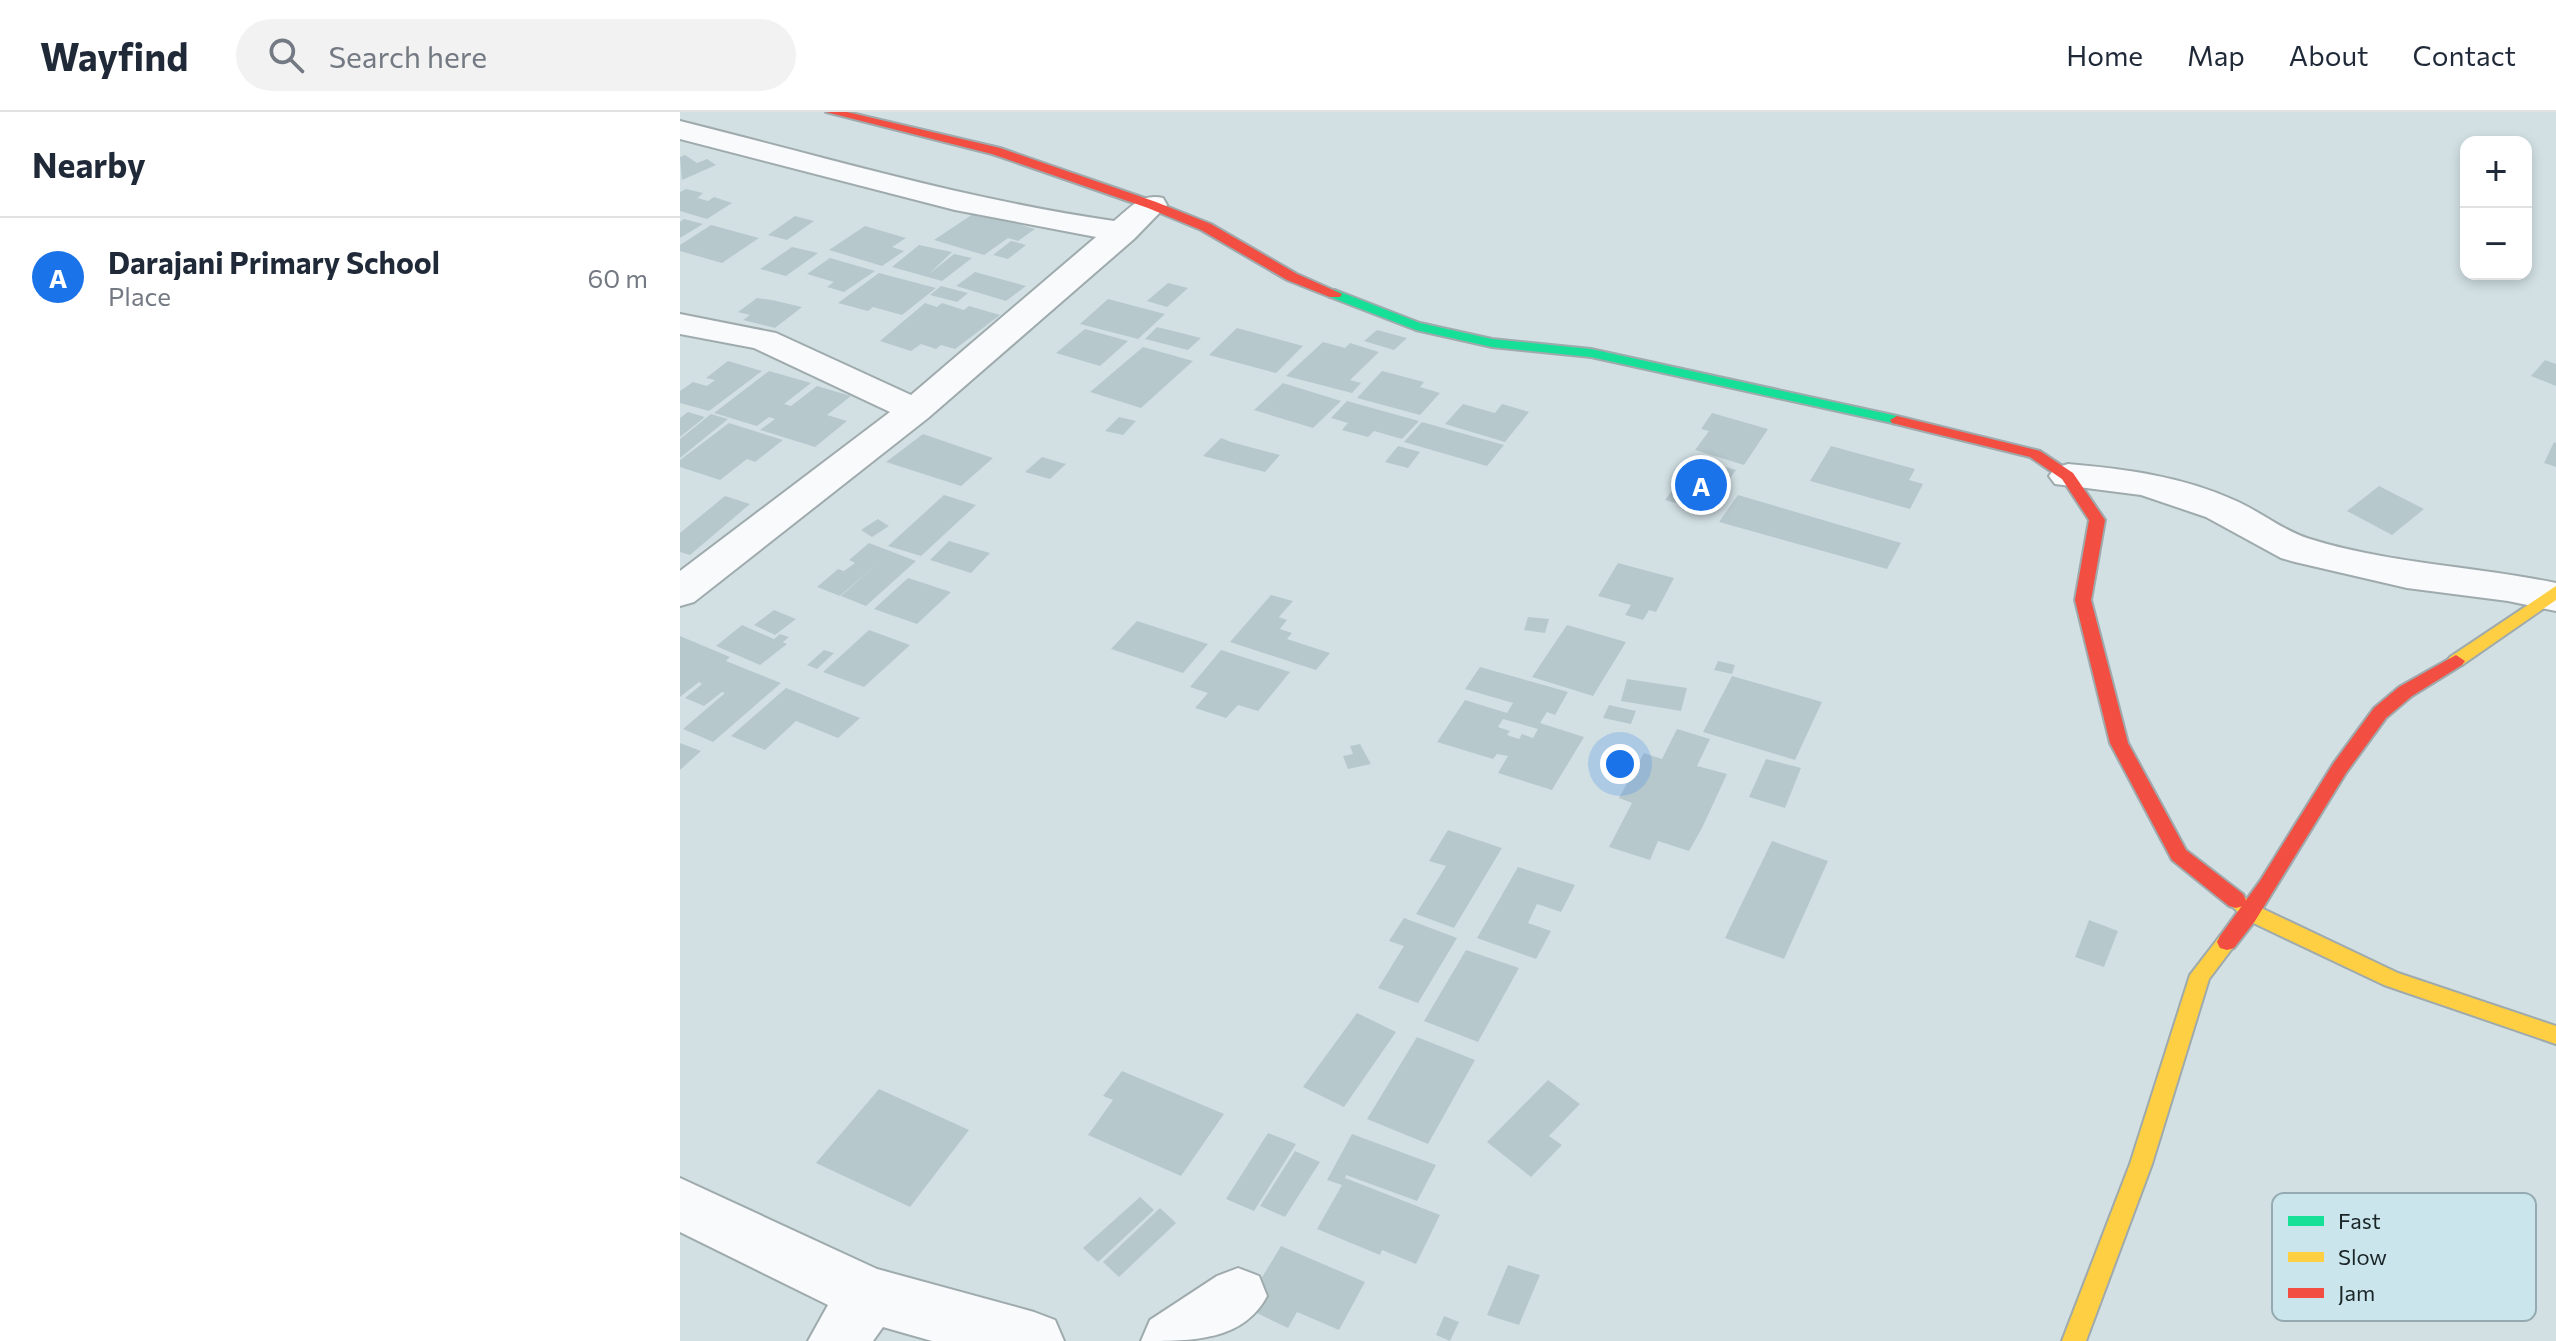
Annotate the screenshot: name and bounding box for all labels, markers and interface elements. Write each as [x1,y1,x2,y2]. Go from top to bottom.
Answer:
search box [236,19,796,91]
text: Wayfind [40,32,188,79]
icon: search [264,33,308,77]
text: Search here [328,37,487,74]
text: Home [2066,38,2143,72]
text: Map [2187,38,2245,72]
text: About [2289,38,2369,72]
text: Contact [2413,38,2516,72]
map controls [2460,136,2532,280]
button: + [2460,136,2532,208]
text: Nearby [32,143,146,185]
button: − [2460,208,2532,280]
text: Darajani Primary School [108,243,440,280]
text: A [49,262,67,293]
text: 60 m [588,262,648,293]
text: Place [108,280,171,311]
pin: A [1675,455,1727,515]
your location [1600,744,1640,784]
legend [2272,1193,2536,1321]
text: Fast [2338,1207,2381,1234]
text: Slow [2338,1243,2387,1270]
text: Jam [2338,1279,2375,1306]

